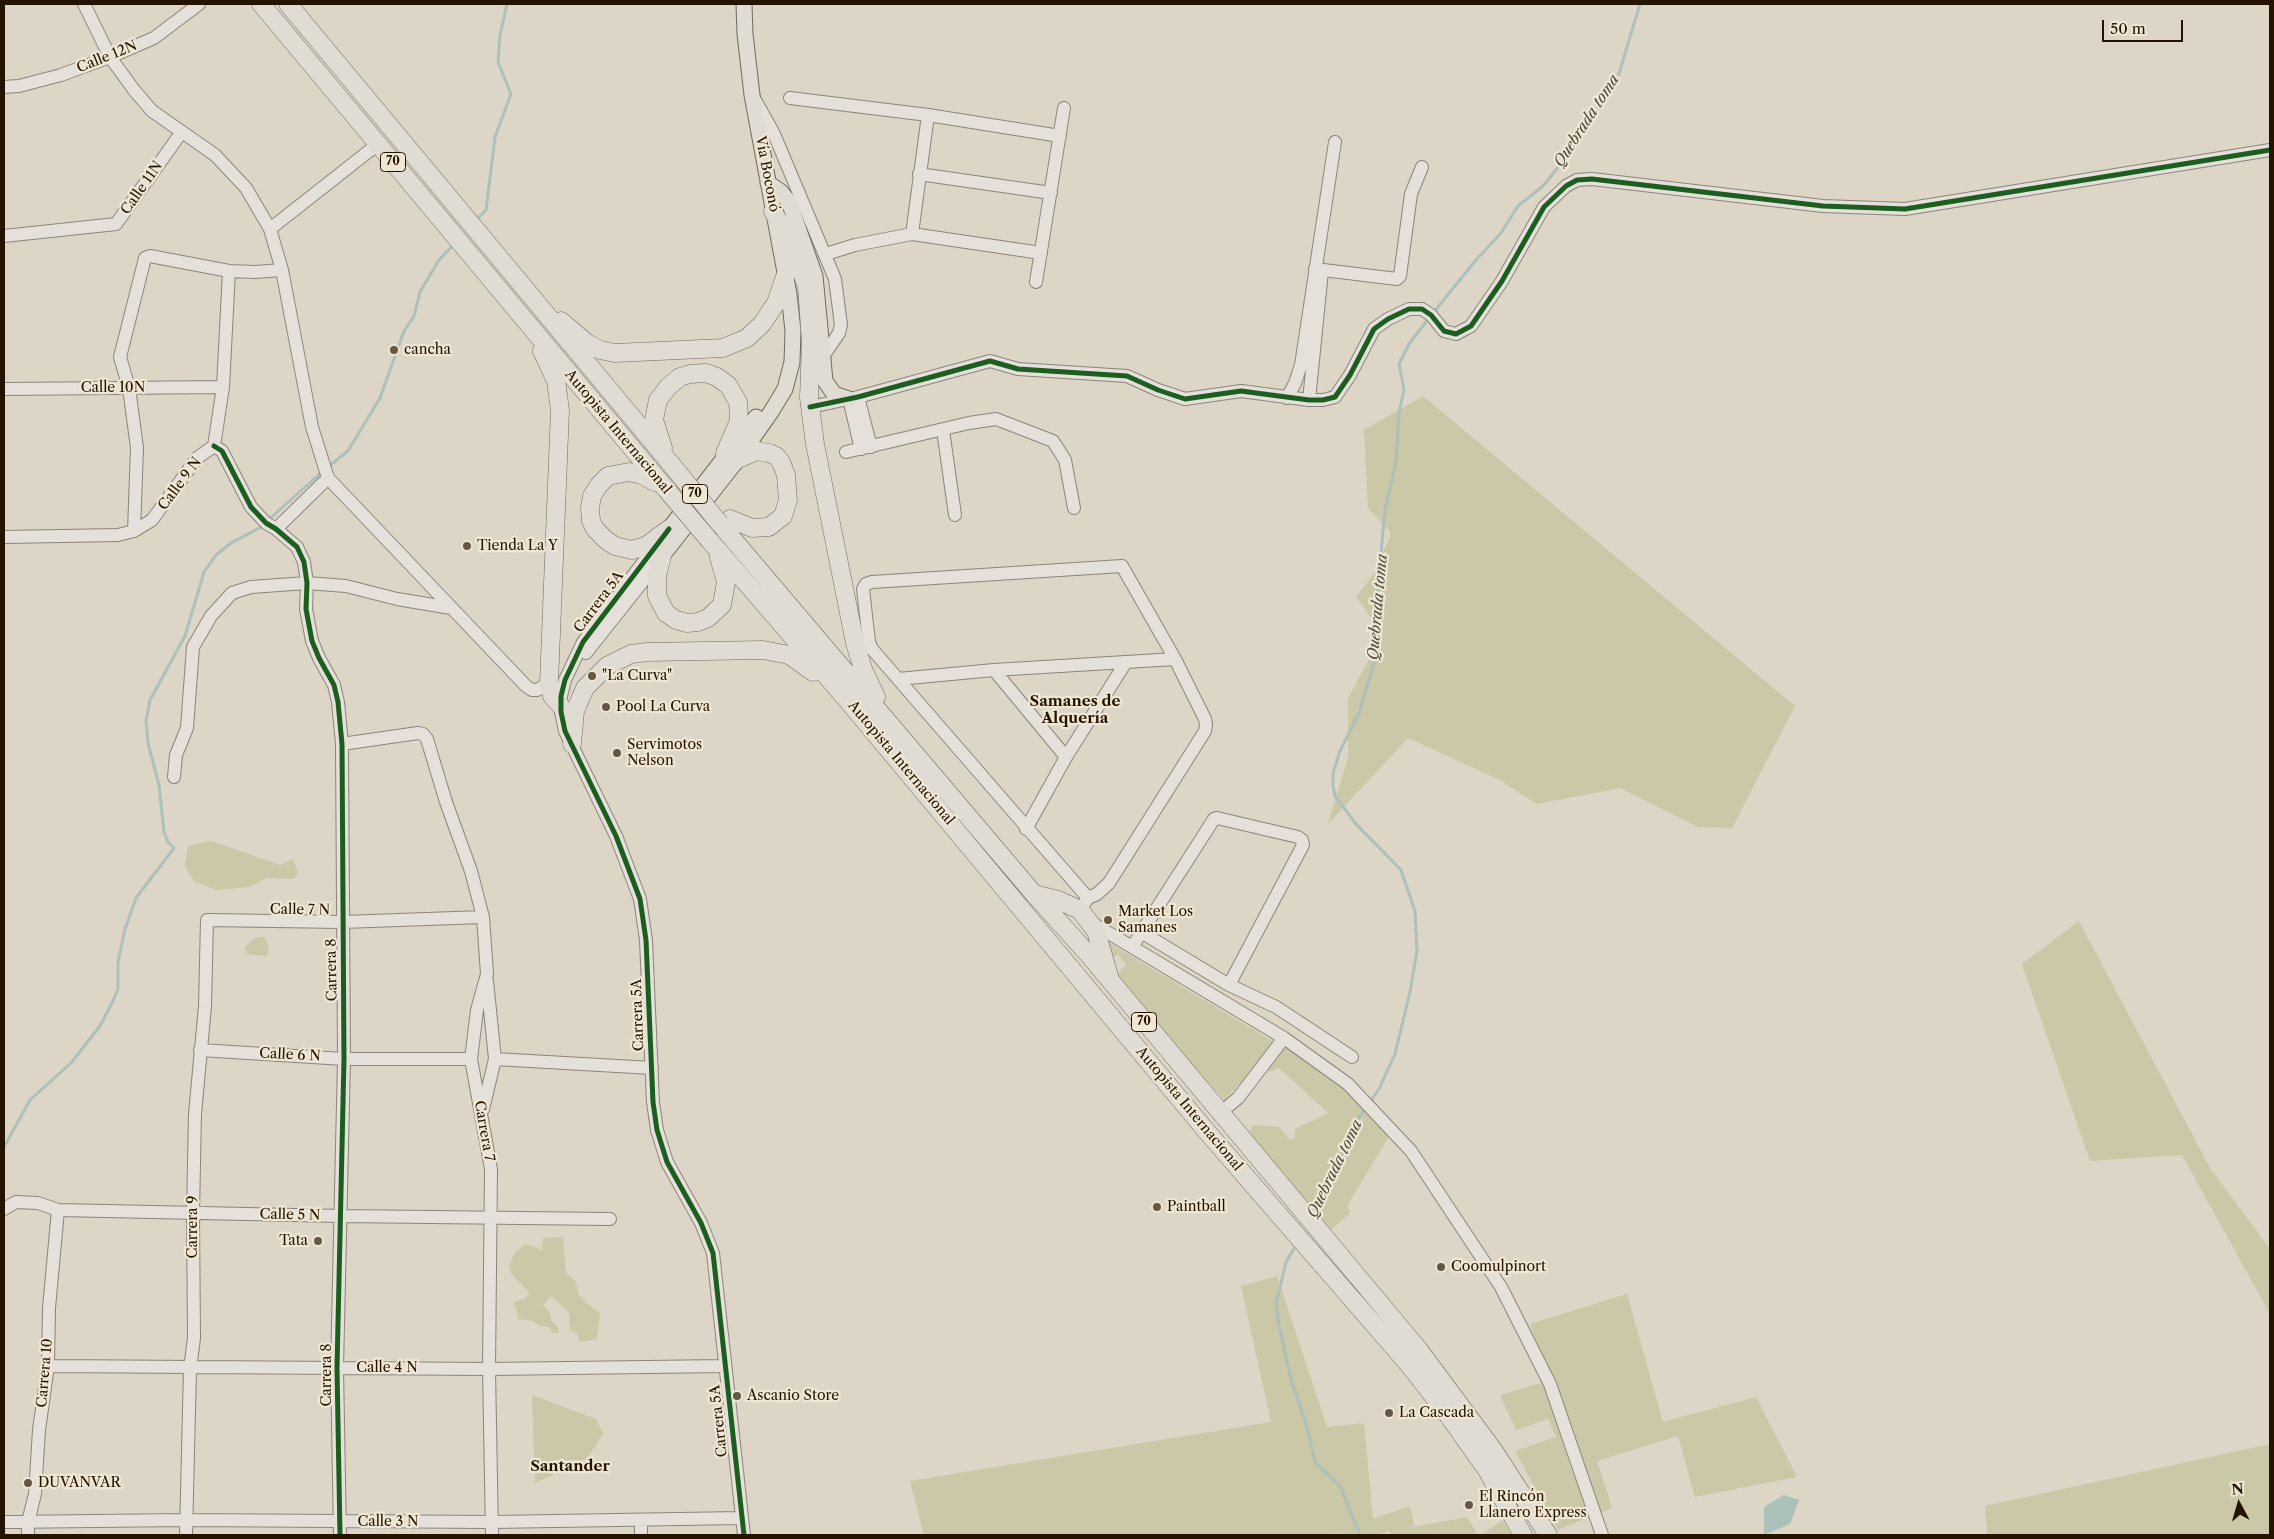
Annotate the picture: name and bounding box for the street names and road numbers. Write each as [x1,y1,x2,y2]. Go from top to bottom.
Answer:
street label: Calle 12N [74,37,140,77]
street label: Vía Boconó [751,135,783,213]
road number: 70 [380,152,406,172]
street label: Calle 11N [118,158,166,218]
street label: Autopista Internacional [561,367,675,497]
street label: Calle 10N [81,380,145,396]
street label: Calle 9 N [155,454,205,514]
road number: 70 [682,484,708,504]
street label: Carrera 5A [570,568,628,636]
street label: Autopista Internacional [844,698,958,828]
street label: Calle 7 N [270,901,330,919]
street label: Carrera 8 [323,938,341,1002]
street label: Carrera 5A [628,978,648,1052]
road number: 70 [1132,1012,1156,1032]
street label: Autopista Internacional [1132,1044,1246,1174]
street label: Calle 6 N [259,1045,321,1065]
street label: Carrera 7 [470,1099,498,1163]
street label: Carrera 9 [185,1196,201,1258]
street label: Calle 5 N [259,1206,321,1224]
street label: Carrera 10 [34,1338,56,1408]
street label: Carrera 8 [319,1344,335,1406]
street label: Calle 4 N [356,1360,418,1376]
street label: Carrera 5A [707,1384,731,1458]
street label: Calle 3 N [357,1514,419,1530]

